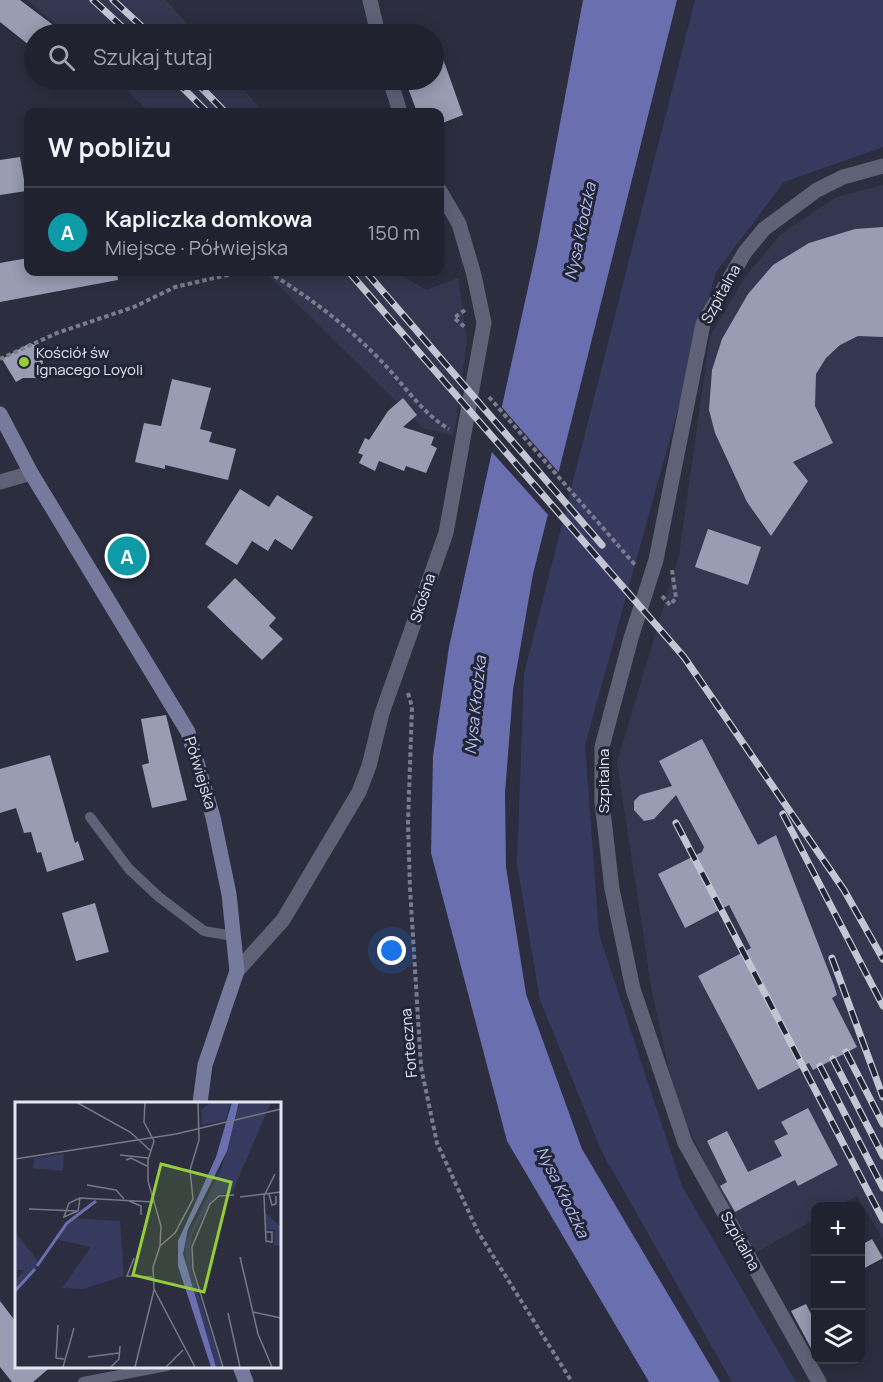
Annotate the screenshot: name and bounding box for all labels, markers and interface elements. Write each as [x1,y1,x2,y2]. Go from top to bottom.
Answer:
search box [24,24,444,90]
icon: search [45,41,78,74]
text: Szukaj tutaj [93,42,213,72]
text: W pobliżu [48,129,171,165]
water label: Nysa Kłodzka [559,179,601,282]
text: Kapliczka domkowa [105,204,313,234]
text: A [61,219,74,246]
text: 150 m [367,219,420,246]
text: Miejsce · Półwiejska [105,234,288,261]
street label: Szpitalna [696,260,745,327]
place label: Kościół św Ignacego Loyoli [36,342,143,380]
marker: Kościół św Ignacego Loyoli [17,355,31,369]
pin: A [108,534,146,578]
street label: Skośna [405,571,440,625]
water label: Nysa Kłodzka [459,654,491,755]
street label: Półwiejska [180,734,221,812]
street label: Szpitalna [593,749,614,813]
your location [377,936,406,965]
street label: Forteczna [395,1007,422,1079]
inset map [15,1102,280,1367]
water label: Nysa Kłodzka [531,1143,595,1242]
map controls [811,1202,865,1364]
button: + [811,1202,865,1256]
street label: Szpitalna [716,1207,765,1274]
button: − [811,1256,865,1310]
button: layers [811,1310,865,1364]

